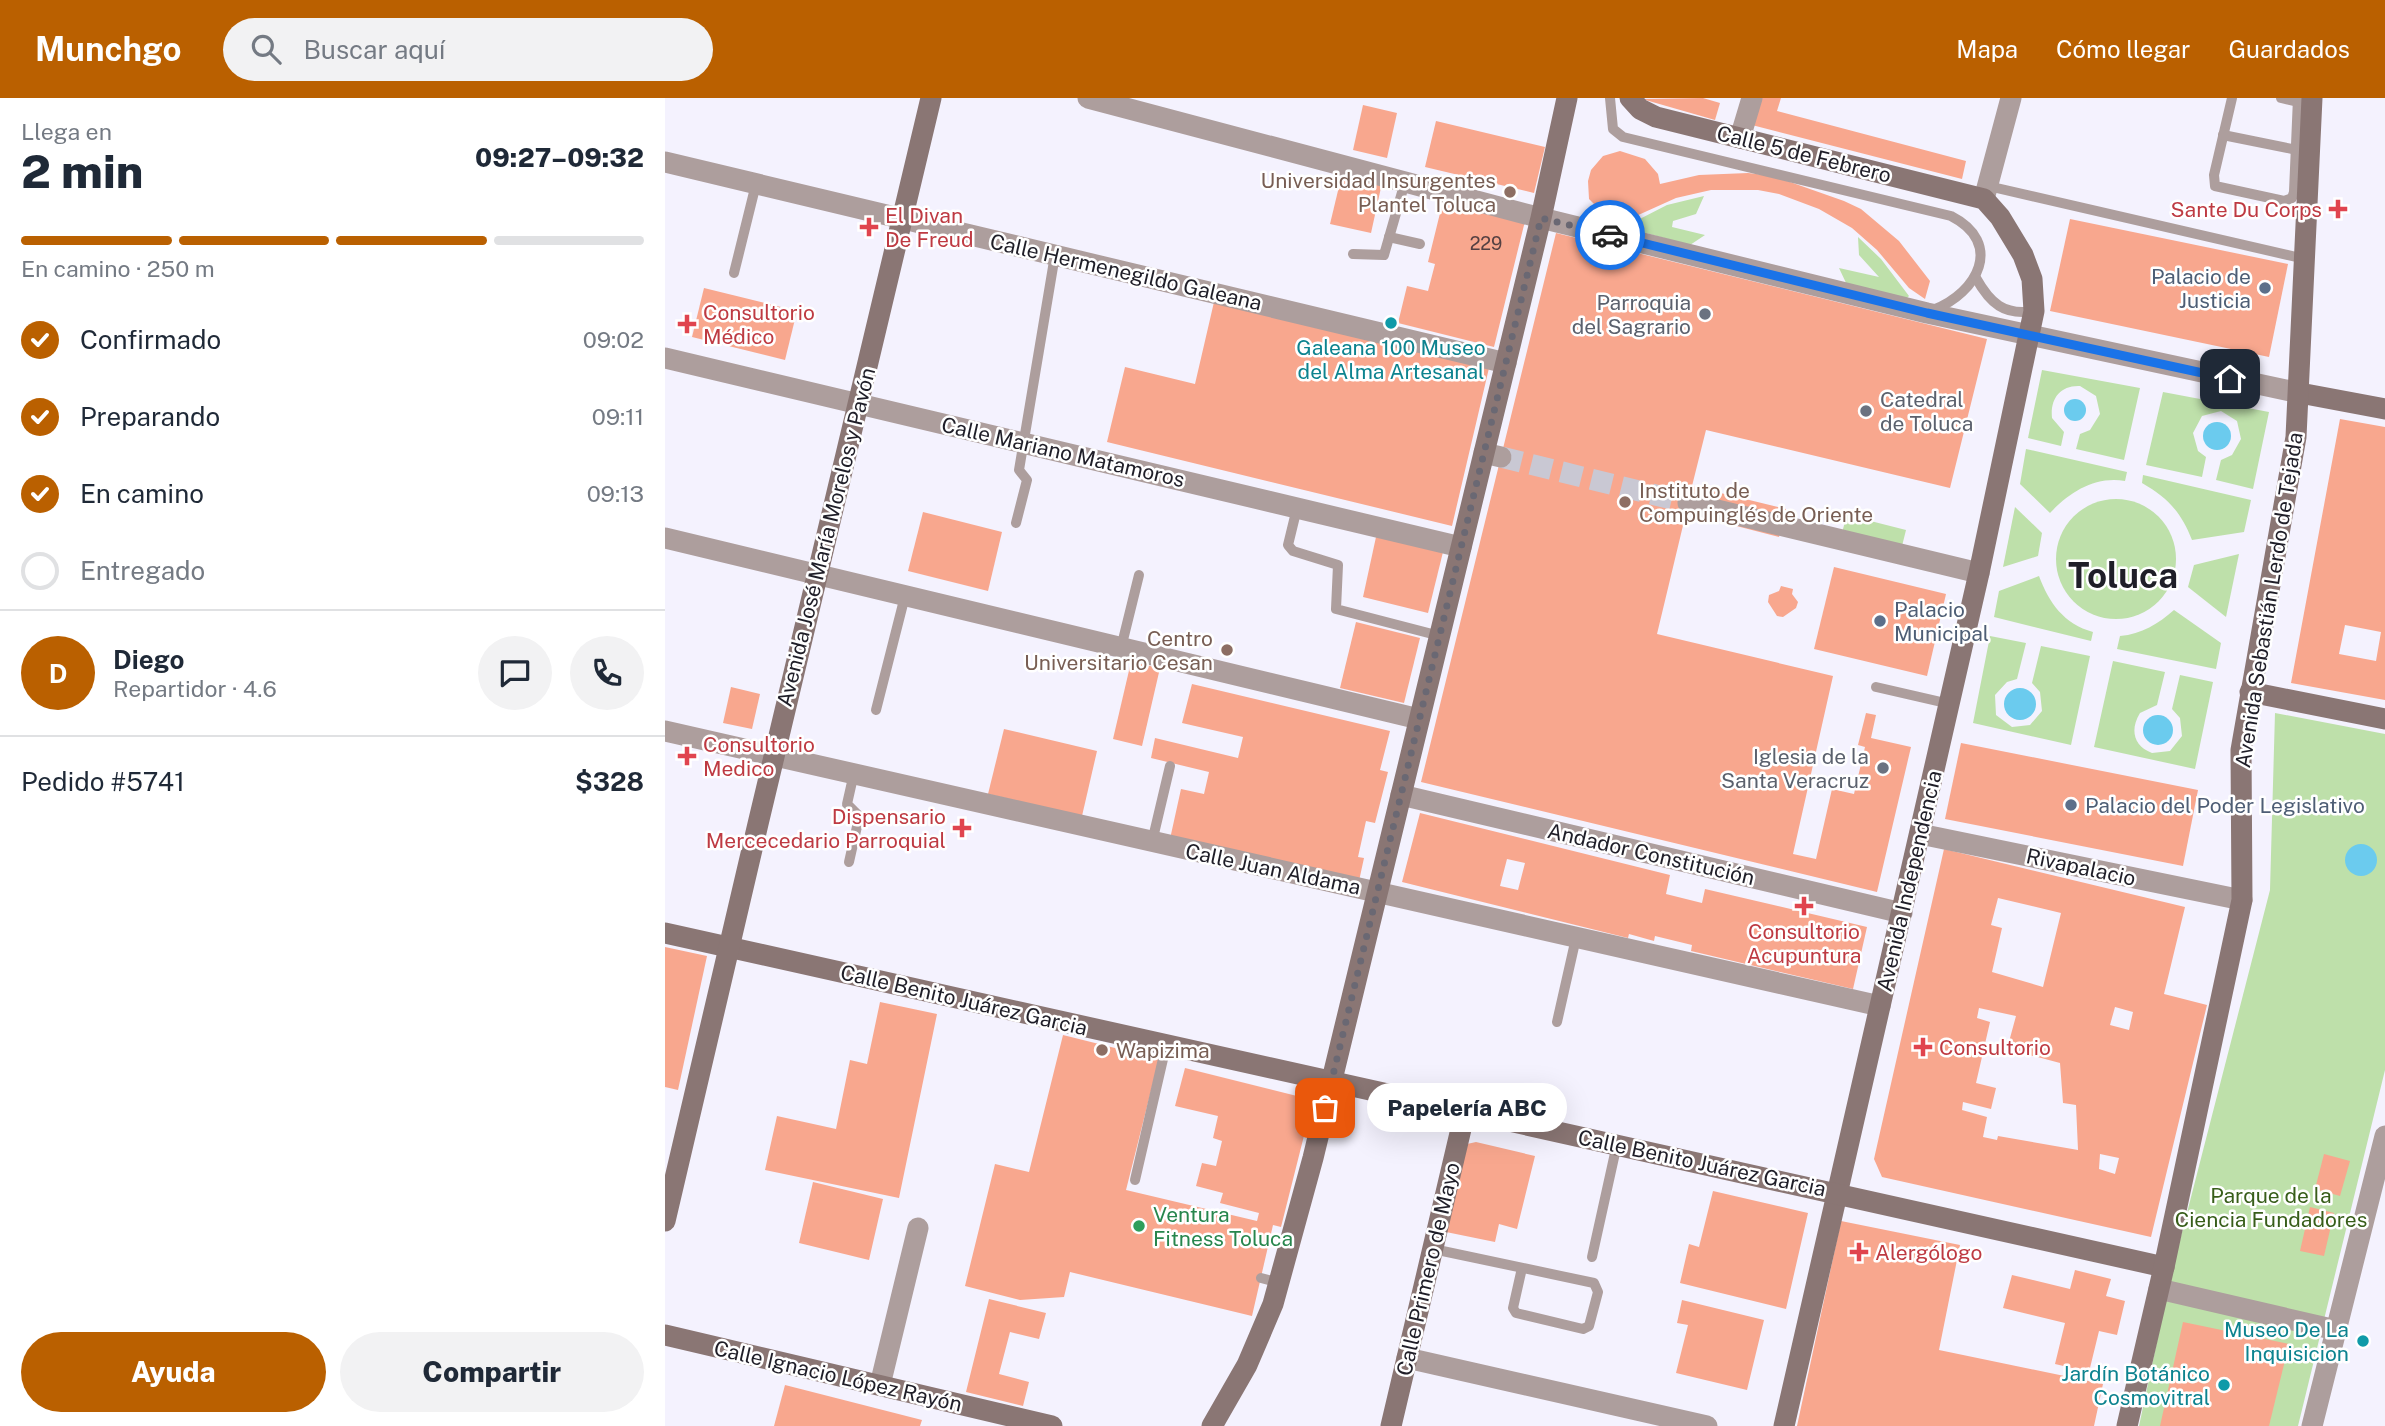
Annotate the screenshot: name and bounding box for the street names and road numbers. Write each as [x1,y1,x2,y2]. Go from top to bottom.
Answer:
street label: Calle 5 de Febrero [1714,120,1894,188]
street label: Calle Hermenegildo Galeana [988,229,1264,315]
street label: Avenida José María Morelos y Pavón [772,365,880,709]
street label: Calle Mariano Matamoros [939,412,1187,492]
street label: Avenida Sebastián Lerdo de Tejada [2230,431,2308,769]
street label: Avenida Independencia [1871,768,1947,994]
street label: Andador Constitución [1545,818,1757,890]
street label: Calle Juan Aldama [1183,838,1363,900]
street label: Rivapalacio [2024,843,2138,891]
street label: Calle Benito Juárez Garcia [838,959,1090,1041]
street label: Calle Benito Juárez Garcia [1576,1124,1828,1202]
street label: Calle Primero de Mayo [1391,1160,1465,1378]
street label: Calle Ignacio López Rayón [712,1335,964,1417]

